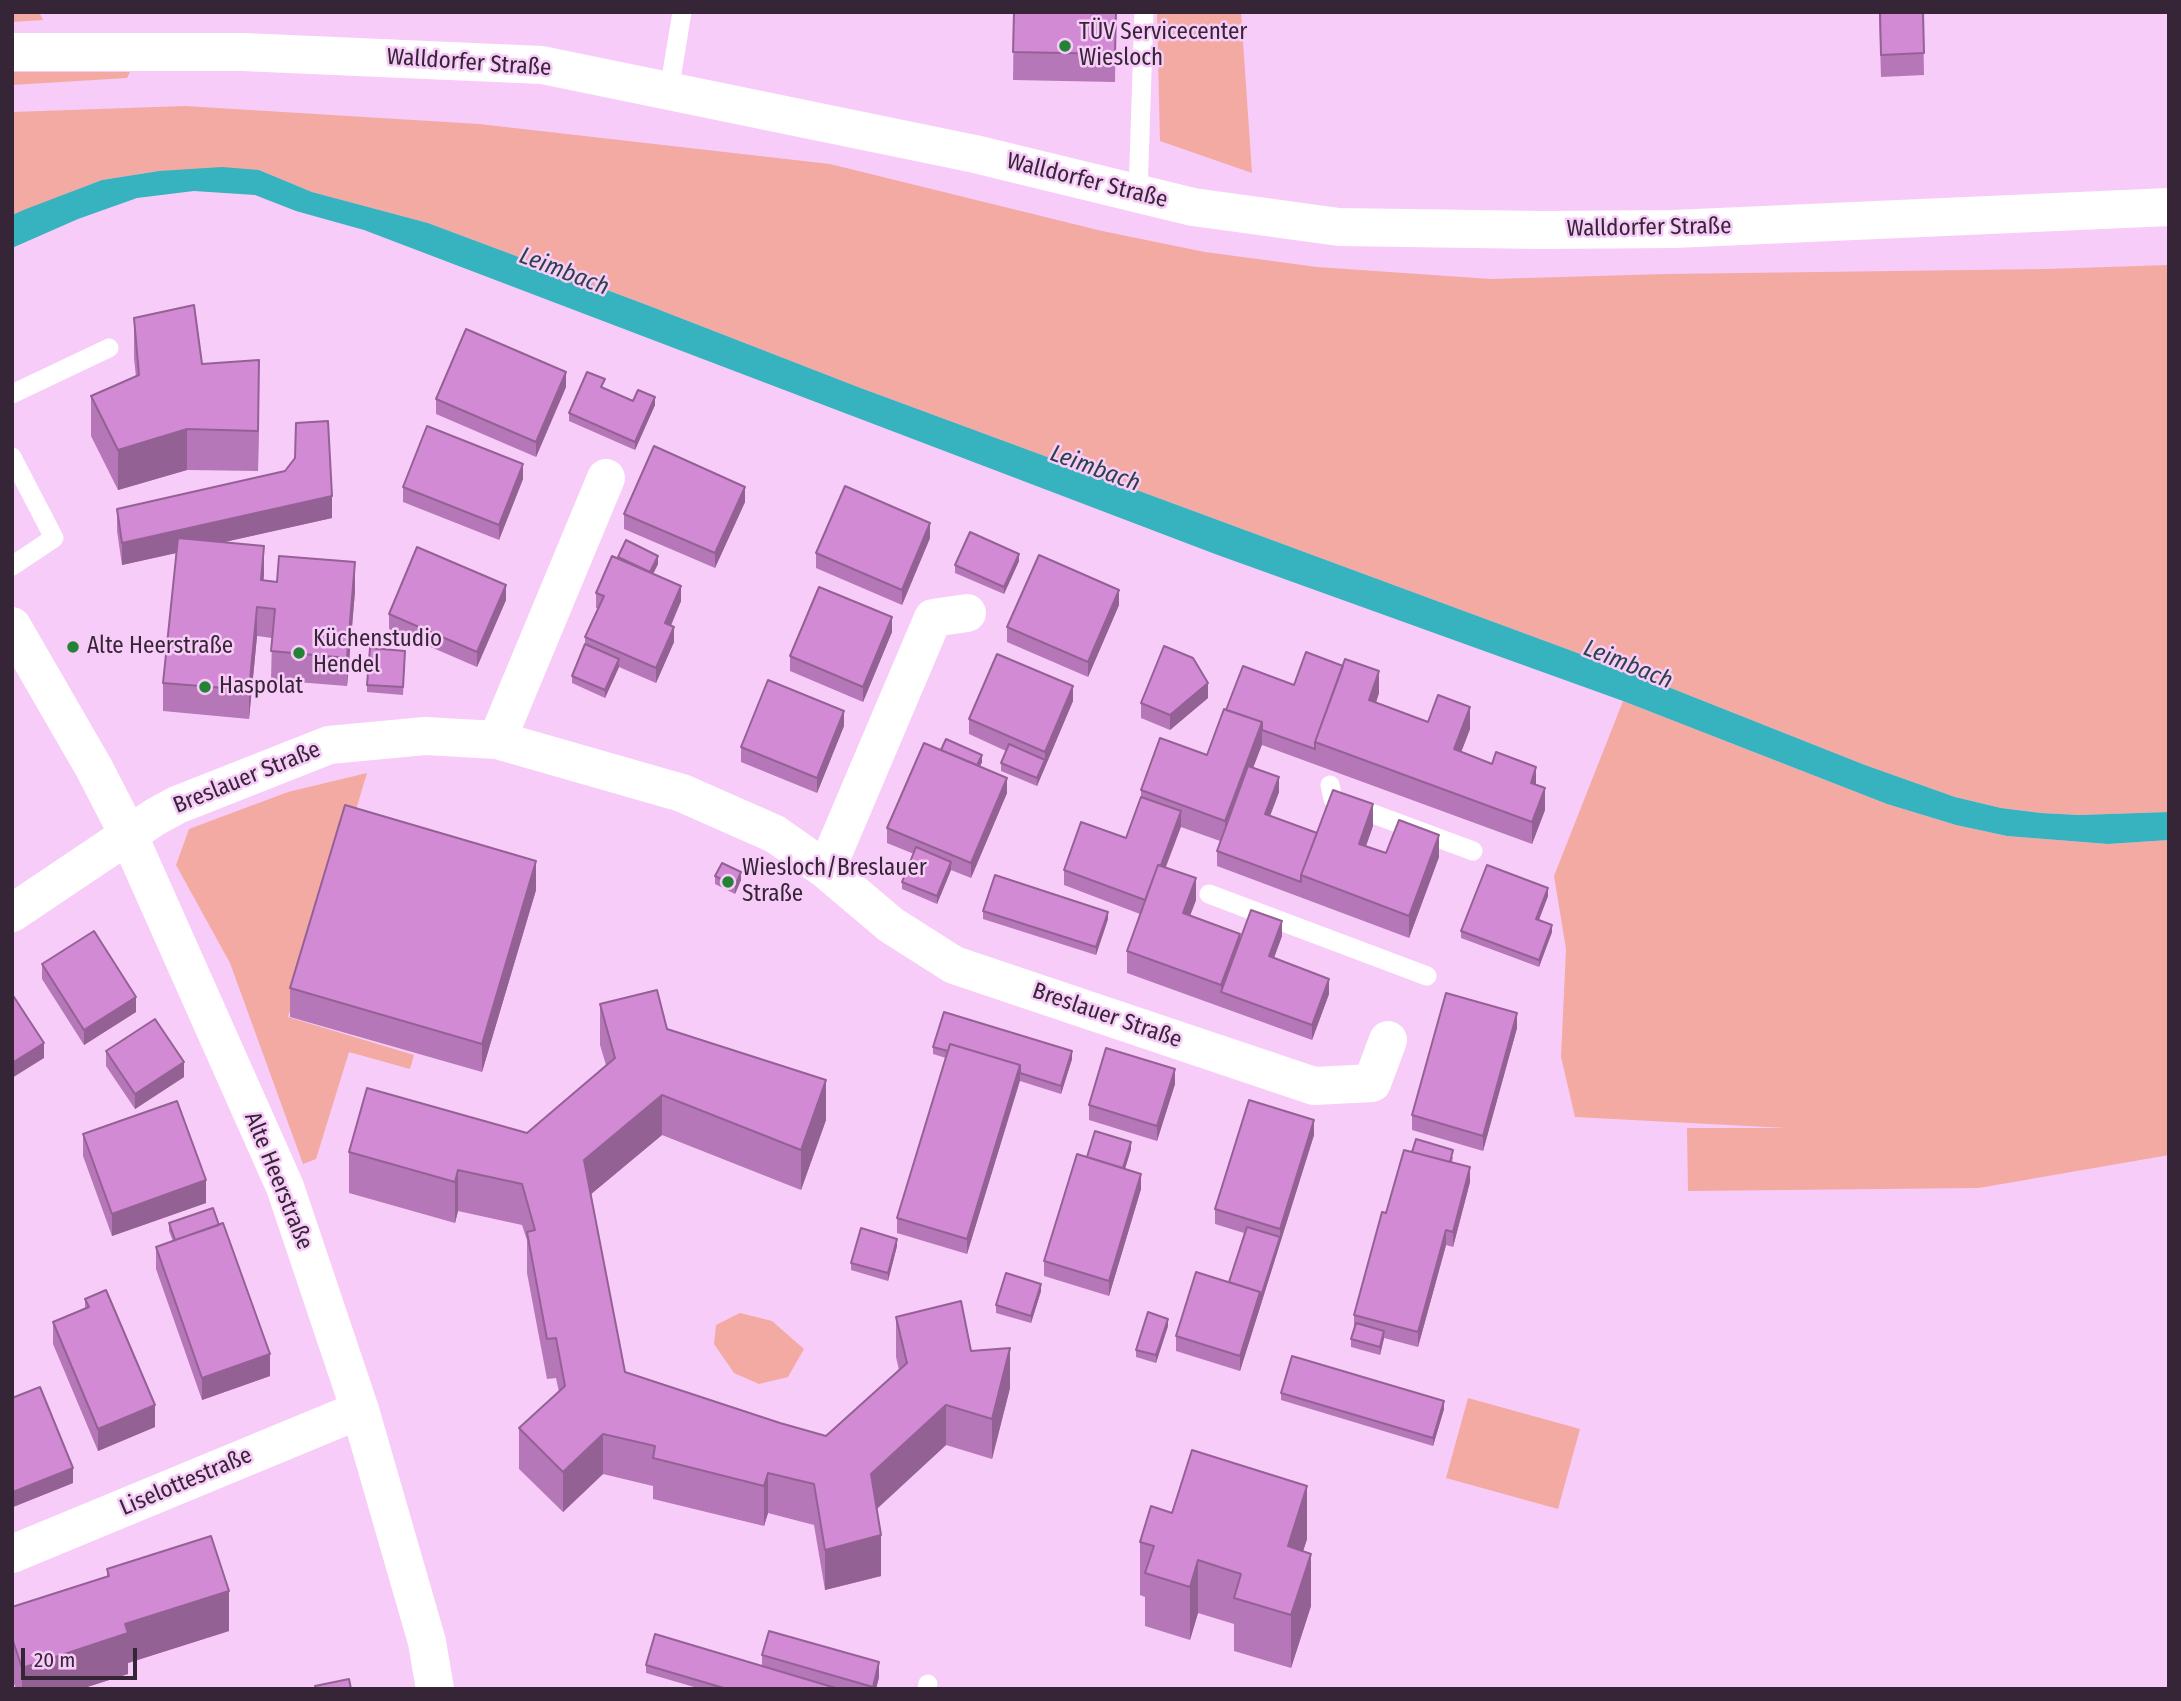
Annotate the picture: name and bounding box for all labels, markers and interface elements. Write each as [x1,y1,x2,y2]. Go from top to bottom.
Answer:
place label: TÜV Servicecenter Wiesloch [1079,19,1247,73]
marker: TÜV Servicecenter Wiesloch [1057,38,1073,54]
street label: Walldorfer Straße [386,43,552,83]
street label: Walldorfer Straße [1004,148,1170,214]
street label: Walldorfer Straße [1566,213,1732,243]
water label: Leimbach [515,242,613,302]
water label: Leimbach [1046,439,1144,499]
place label: Küchenstudio Hendel [313,626,442,680]
place label: Alte Heerstraße [87,633,233,661]
water label: Leimbach [1579,634,1677,696]
marker: Alte Heerstraße [65,639,81,655]
marker: Küchenstudio Hendel [291,645,307,661]
place label: Haspolat [219,673,303,701]
marker: Haspolat [197,679,213,695]
street label: Breslauer Straße [169,736,325,820]
place label: Wiesloch/Breslauer Straße [742,855,927,909]
marker: Wiesloch/Breslauer Straße [720,874,736,890]
street label: Breslauer Straße [1029,977,1185,1055]
street label: Alte Heerstraße [238,1108,318,1254]
street label: Liselottestraße [116,1442,256,1522]
scale bar [24,1634,140,1678]
text: 20 m [34,1647,75,1673]

